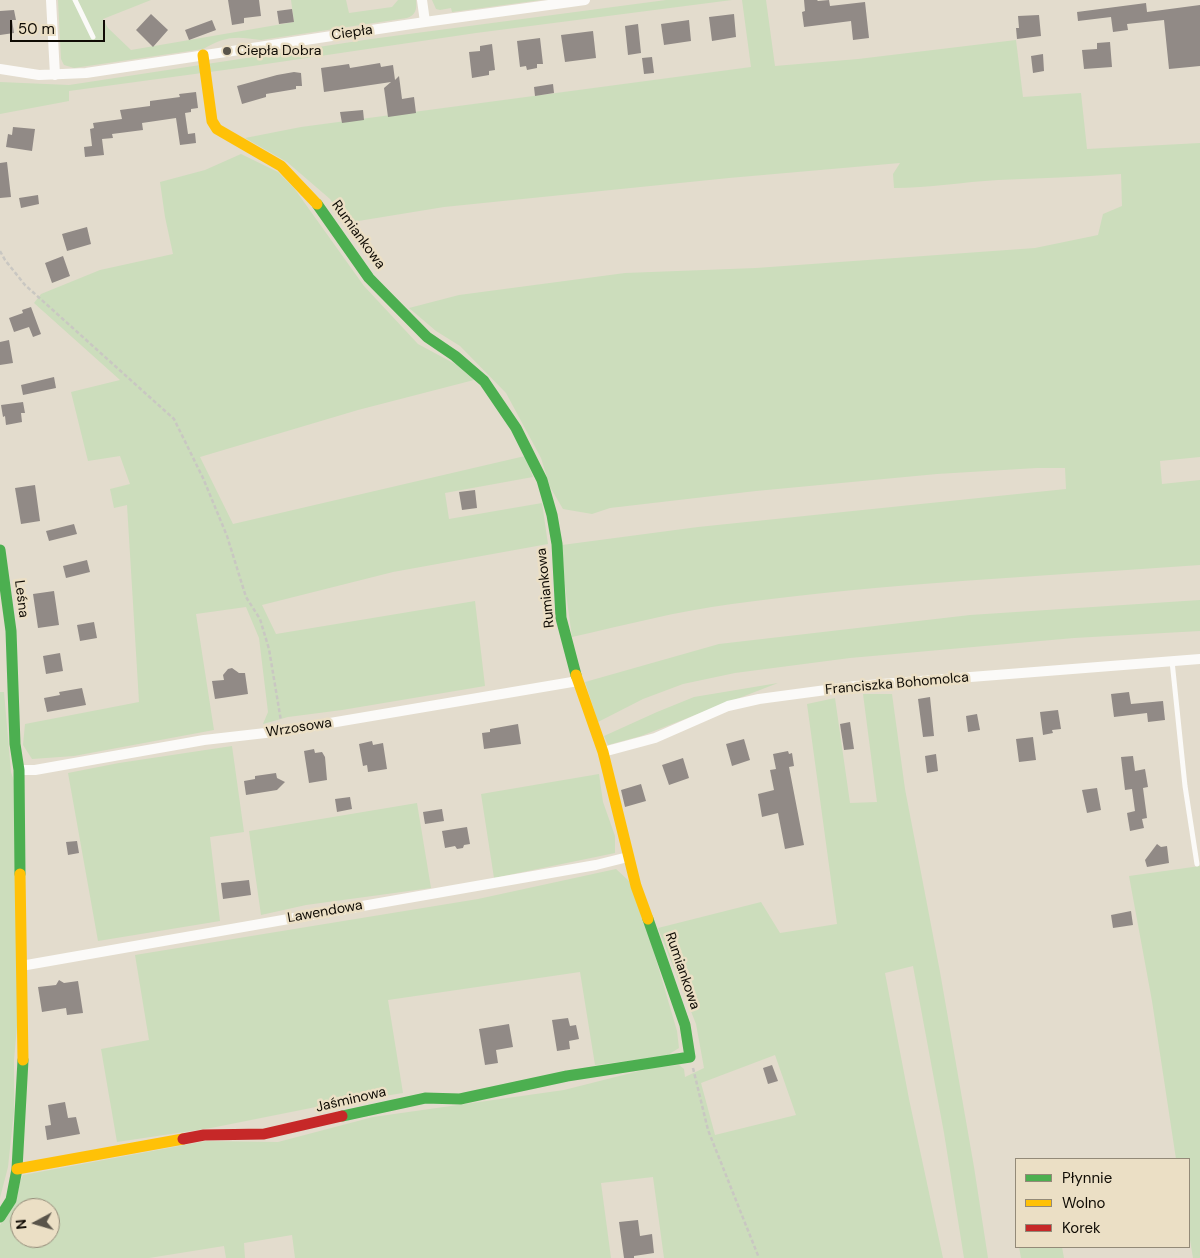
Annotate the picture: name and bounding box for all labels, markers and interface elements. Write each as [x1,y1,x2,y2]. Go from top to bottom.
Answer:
scale bar [12,10,108,42]
text: 50 m [18,19,55,39]
street label: Ciepła [330,22,374,44]
place label: Ciepła Dobra [237,43,321,59]
marker: Ciepła Dobra [221,45,233,57]
street label: Rumiankowa [328,198,388,272]
street label: Rumiankowa [533,547,559,629]
street label: Leśna [10,579,32,619]
street label: Franciszka Bohomolca [824,669,970,699]
street label: Wrzosowa [265,715,333,741]
street label: Lawendowa [286,897,364,927]
street label: Rumiankowa [661,930,703,1012]
street label: Jaśminowa [314,1084,388,1116]
legend [1015,1158,1190,1248]
text: Płynnie [1062,1168,1112,1188]
text: Wolno [1062,1193,1106,1213]
north arrow [10,1198,60,1248]
text: N [12,1218,31,1230]
text: Korek [1062,1218,1101,1238]

